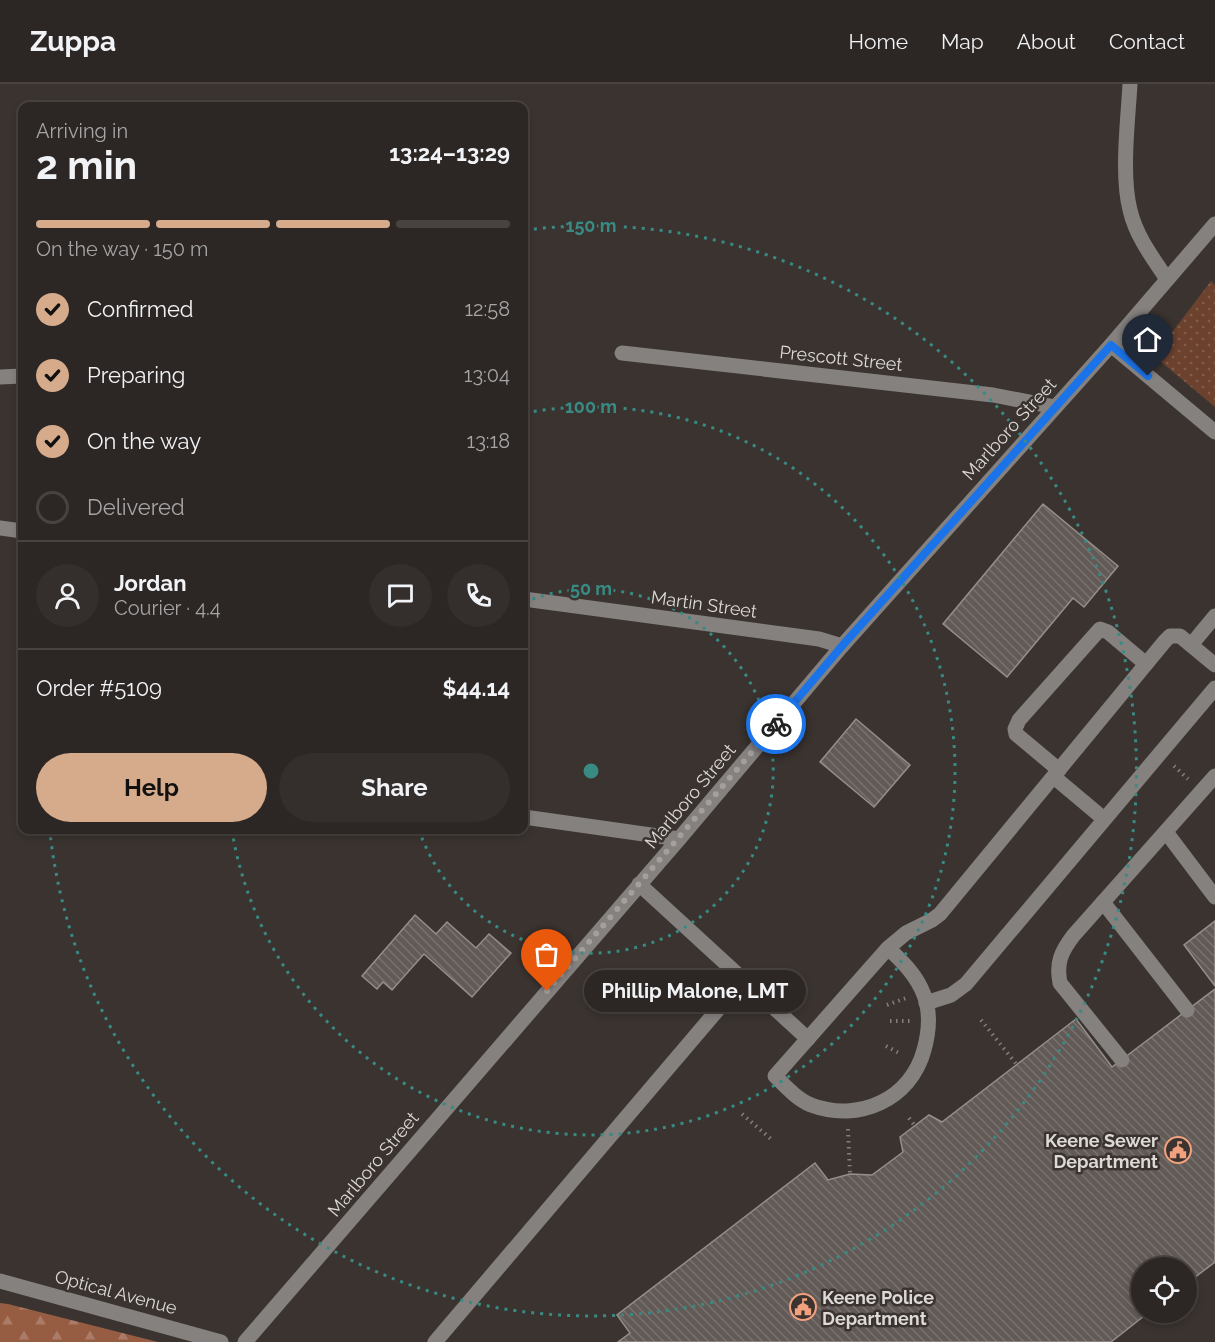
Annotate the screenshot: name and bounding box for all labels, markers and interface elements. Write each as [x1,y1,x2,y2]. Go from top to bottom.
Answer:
text: Zuppa [30,25,116,58]
text: Home [849,29,908,54]
text: Map [941,29,984,54]
text: About [1017,29,1076,54]
text: Contact [1109,29,1185,54]
text: Arriving in [36,119,128,143]
text: 13:24–13:29 [389,140,510,166]
text: 2 min [36,142,137,188]
text: 150 m [566,215,617,236]
text: On the way · 150 m [36,237,208,261]
icon: check [36,293,69,326]
text: Confirmed [87,296,194,322]
text: 12:58 [465,297,510,321]
pin [1122,314,1173,376]
icon: home [1131,323,1164,356]
street label: Prescott Street [779,341,903,375]
icon: check [36,359,69,392]
text: Preparing [87,362,185,388]
text: 13:04 [464,363,510,387]
street label: Marlboro Street [958,374,1060,484]
text: 100 m [565,396,617,417]
icon: check [36,425,69,458]
text: On the way [87,428,201,454]
text: 13:18 [467,429,510,453]
text: Delivered [87,494,185,520]
button: person [36,564,99,627]
button: chat [369,564,432,627]
button: phone [447,564,510,627]
text: Jordan [114,570,186,596]
text: 50 m [570,578,612,599]
street label: Martin Street [650,586,758,622]
text: Courier · 4.4 [114,596,221,620]
text: Order #5109 [36,675,162,701]
text: $44.14 [443,675,510,701]
courier [746,694,806,754]
icon: bike [760,708,793,741]
street label: Marlboro Street [640,740,740,852]
button: Help [36,753,267,822]
button: Share [279,753,510,822]
centre of rings [581,761,601,781]
pin [521,929,572,991]
icon: bag [530,938,563,971]
callout: Phillip Malone, LMT [583,970,805,1012]
text: Phillip Malone, LMT [602,979,788,1003]
street label: Marlboro Street [323,1108,423,1220]
place label: Keene Sewer Department [1045,1130,1158,1172]
public building icon: Keene Sewer Department [1163,1135,1193,1165]
map controls [1131,1257,1197,1323]
button: locate [1131,1257,1197,1323]
street label: Optical Avenue [53,1266,180,1319]
place label: Keene Police Department [822,1287,934,1329]
public building icon: Keene Police Department [788,1292,818,1322]

